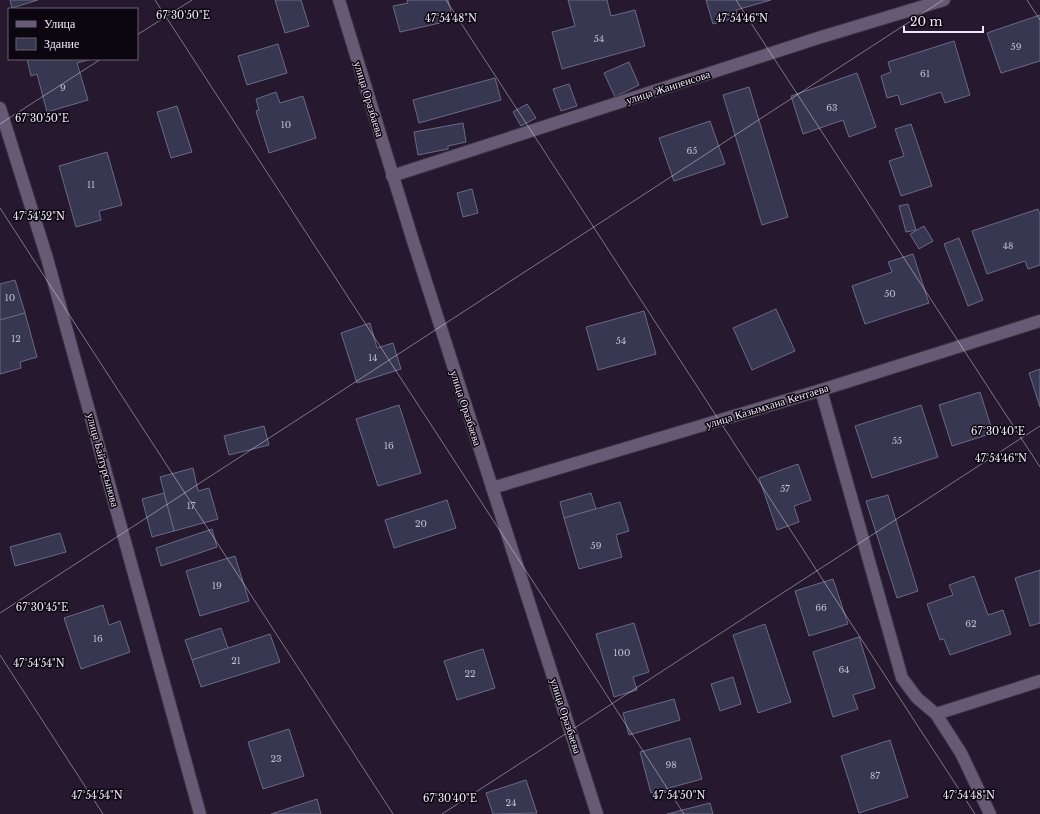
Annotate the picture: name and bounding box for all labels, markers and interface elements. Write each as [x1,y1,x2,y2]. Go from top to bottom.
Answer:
legend [8,8,138,60]
scale bar [904,8,983,34]
text: 67°30'50"E [156,9,210,22]
text: 47°54'48"N [425,12,477,25]
text: 47°54'46"N [716,12,768,25]
text: 20 m [910,14,942,29]
text: Улица [44,16,76,31]
house number: 54 [594,33,604,44]
text: Здание [44,36,79,51]
house number: 59 [1011,41,1022,52]
street label: улица Оразбаева [351,60,387,139]
street label: улица Жанпеисова [624,67,712,107]
house number: 61 [920,68,930,79]
house number: 9 [60,82,66,93]
house number: 63 [826,102,838,113]
text: 67°30'50"E [15,112,69,125]
house number: 10 [281,119,291,130]
house number: 65 [687,145,697,156]
house number: 11 [87,179,95,190]
text: 47°54'52"N [13,210,65,223]
house number: 48 [1003,240,1013,251]
house number: 50 [884,288,896,299]
house number: 10 [5,292,15,303]
house number: 12 [11,333,21,344]
house number: 54 [616,335,626,346]
house number: 14 [368,352,378,363]
street label: улица Оразбаева [447,369,485,447]
street label: улица Казымхана Кентаева [704,381,830,431]
street label: улица Байтурсынова [84,411,122,509]
text: 67°30'40"E [971,425,1025,438]
house number: 55 [892,435,902,446]
house number: 16 [384,440,394,451]
text: 47°54'46"N [975,452,1027,465]
house number: 57 [780,483,790,494]
house number: 17 [187,500,196,511]
house number: 20 [415,518,427,529]
house number: 59 [591,540,602,551]
house number: 19 [212,580,222,591]
text: 67°30'45"E [16,601,68,614]
house number: 66 [815,602,827,613]
house number: 62 [965,618,977,629]
house number: 16 [93,633,103,644]
house number: 100 [614,647,630,658]
house number: 21 [231,655,241,666]
text: 47°54'54"N [13,657,65,670]
house number: 64 [838,664,850,675]
house number: 22 [464,668,476,679]
street label: улица Оразбаева [547,677,585,755]
house number: 23 [270,753,282,764]
house number: 98 [665,759,677,770]
house number: 87 [870,770,880,781]
text: 47°54'54"N [71,789,123,802]
text: 47°54'50"N [653,789,705,802]
text: 47°54'48"N [943,789,995,802]
text: 67°30'40"E [423,792,477,805]
house number: 24 [506,797,516,808]

